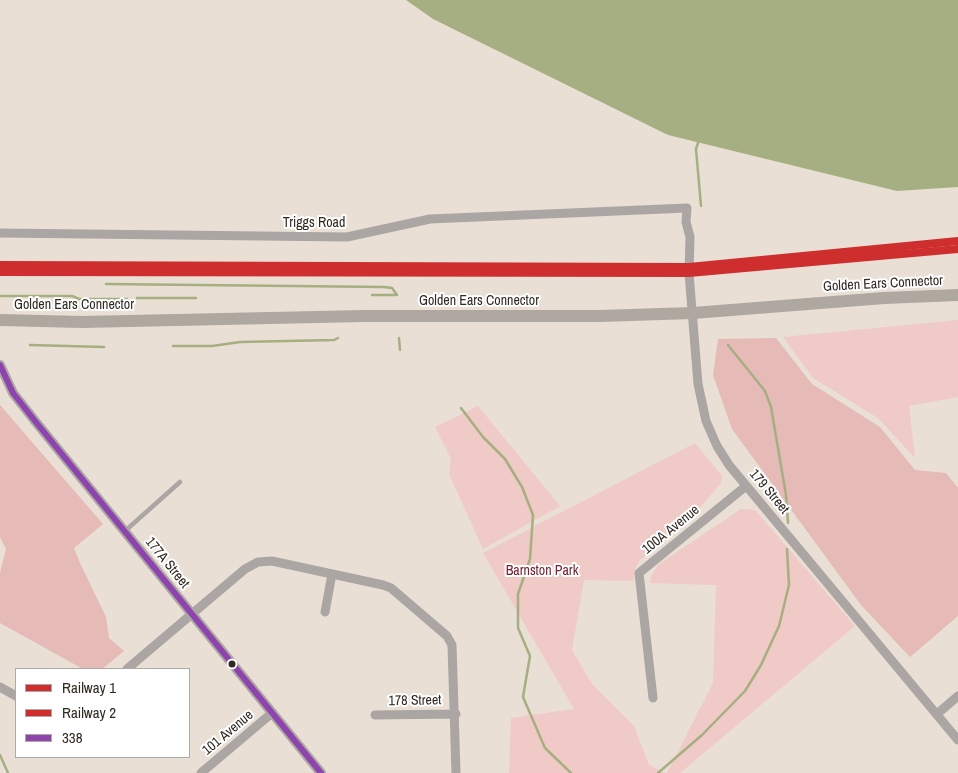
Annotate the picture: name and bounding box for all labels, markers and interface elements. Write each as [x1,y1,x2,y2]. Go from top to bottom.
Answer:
street label: Triggs Road [283,215,345,231]
street label: Golden Ears Connector [823,272,943,296]
street label: Golden Ears Connector [419,293,539,309]
street label: Golden Ears Connector [14,297,134,313]
street label: 179 Street [746,466,792,518]
street label: 100A Avenue [639,502,703,558]
street label: 177A Street [141,534,193,592]
park label: Barnston Park [506,563,578,579]
unlabelled marker [227,659,237,669]
legend [15,668,190,758]
text: Railway 1 [62,677,116,698]
street label: 178 Street [388,692,442,710]
text: Railway 2 [62,702,116,723]
street label: 101 Avenue [199,707,257,759]
text: 338 [62,727,83,748]

